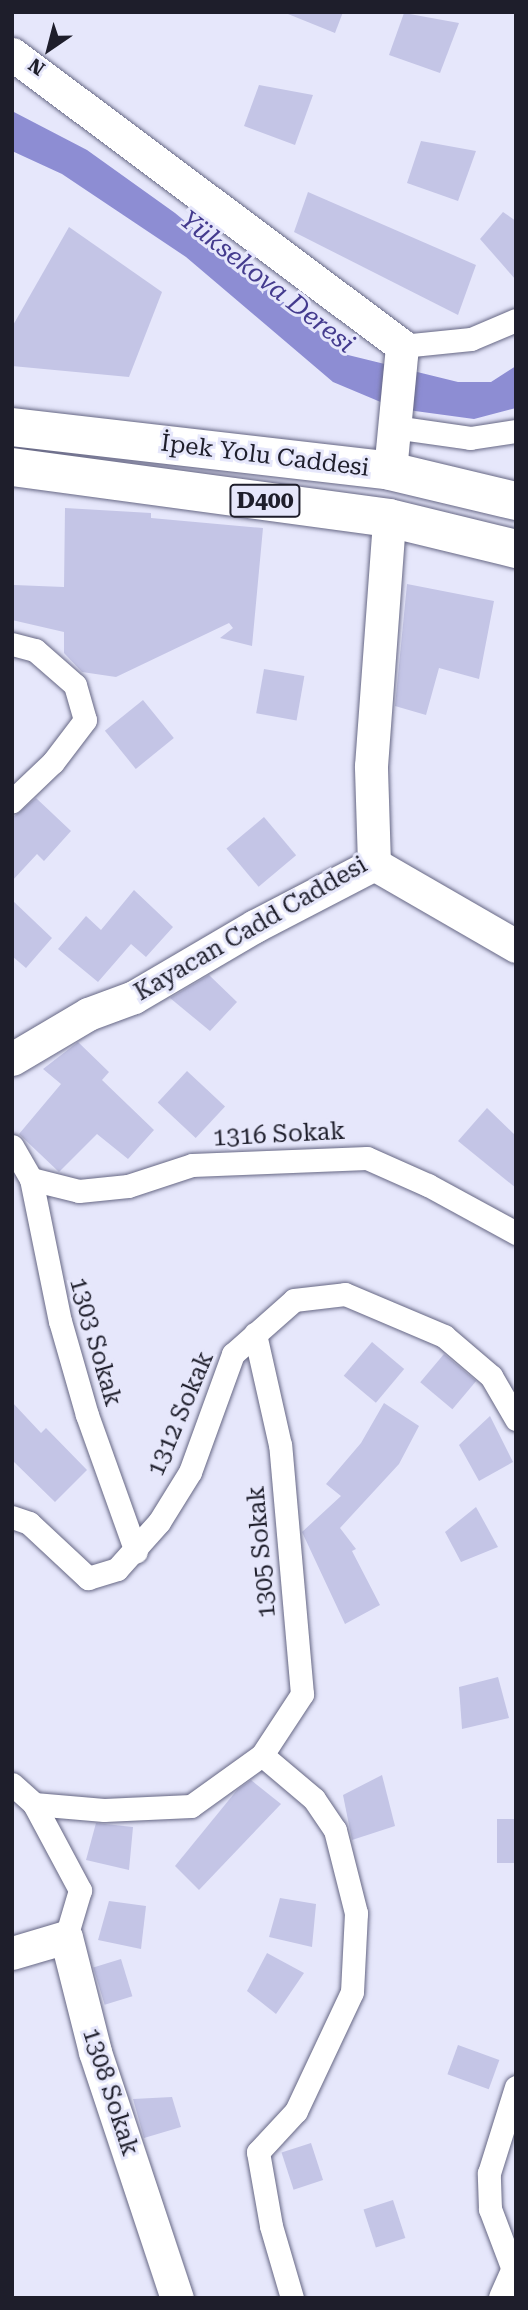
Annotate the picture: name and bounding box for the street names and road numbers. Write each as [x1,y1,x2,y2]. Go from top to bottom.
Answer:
street label: İpek Yolu Caddesi [159,429,371,483]
road number: D400 [228,481,302,520]
street label: Kayacan Cadd Caddesi [130,851,372,1007]
street label: 1316 Sokak [212,1117,346,1153]
street label: 1303 Sokak [63,1274,127,1410]
street label: 1312 Sokak [142,1347,220,1481]
street label: 1305 Sokak [242,1485,282,1619]
street label: 1308 Sokak [76,2025,144,2159]

